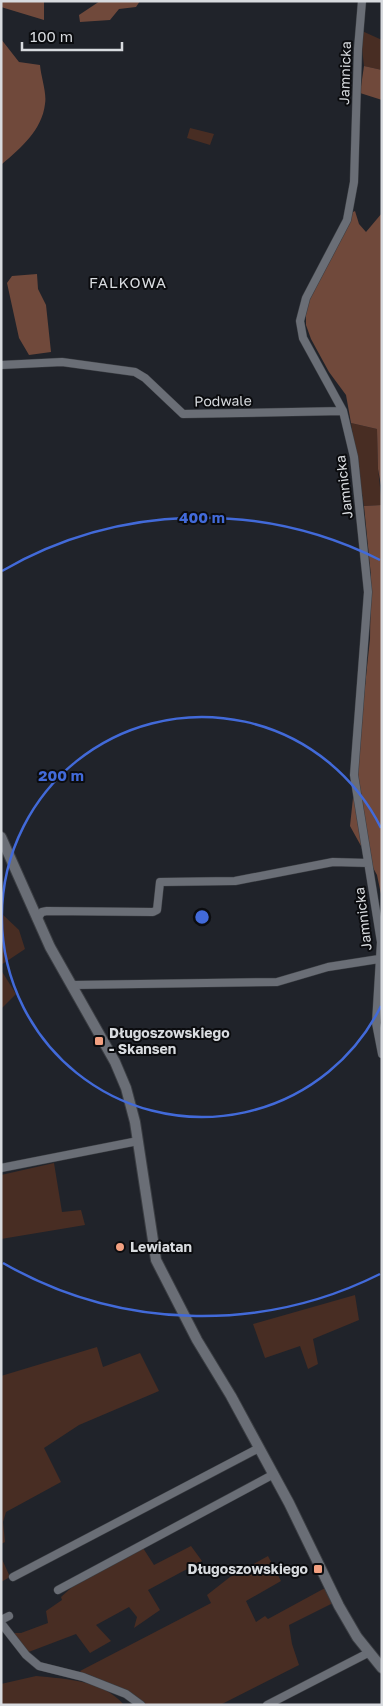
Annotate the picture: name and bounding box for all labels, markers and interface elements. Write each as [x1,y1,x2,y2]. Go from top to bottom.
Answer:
scale bar [22,20,122,52]
text: 100 m [30,27,73,45]
street label: Jamnicka [335,41,354,105]
district label: FALKOWA [89,273,167,291]
street label: Podwale [194,391,252,410]
street label: Jamnicka [331,454,356,520]
text: 400 m [179,508,225,526]
text: 200 m [38,766,84,784]
street label: Jamnicka [350,886,375,952]
centre of rings [193,908,211,926]
place label: Długoszowskiego - Skansen [109,1024,230,1057]
marker: Długoszowskiego - Skansen [93,1035,105,1047]
place label: Lewiatan [130,1238,192,1255]
marker: Lewiatan [114,1241,126,1253]
place label: Długoszowskiego [187,1560,308,1577]
marker: Długoszowskiego [312,1563,324,1575]

